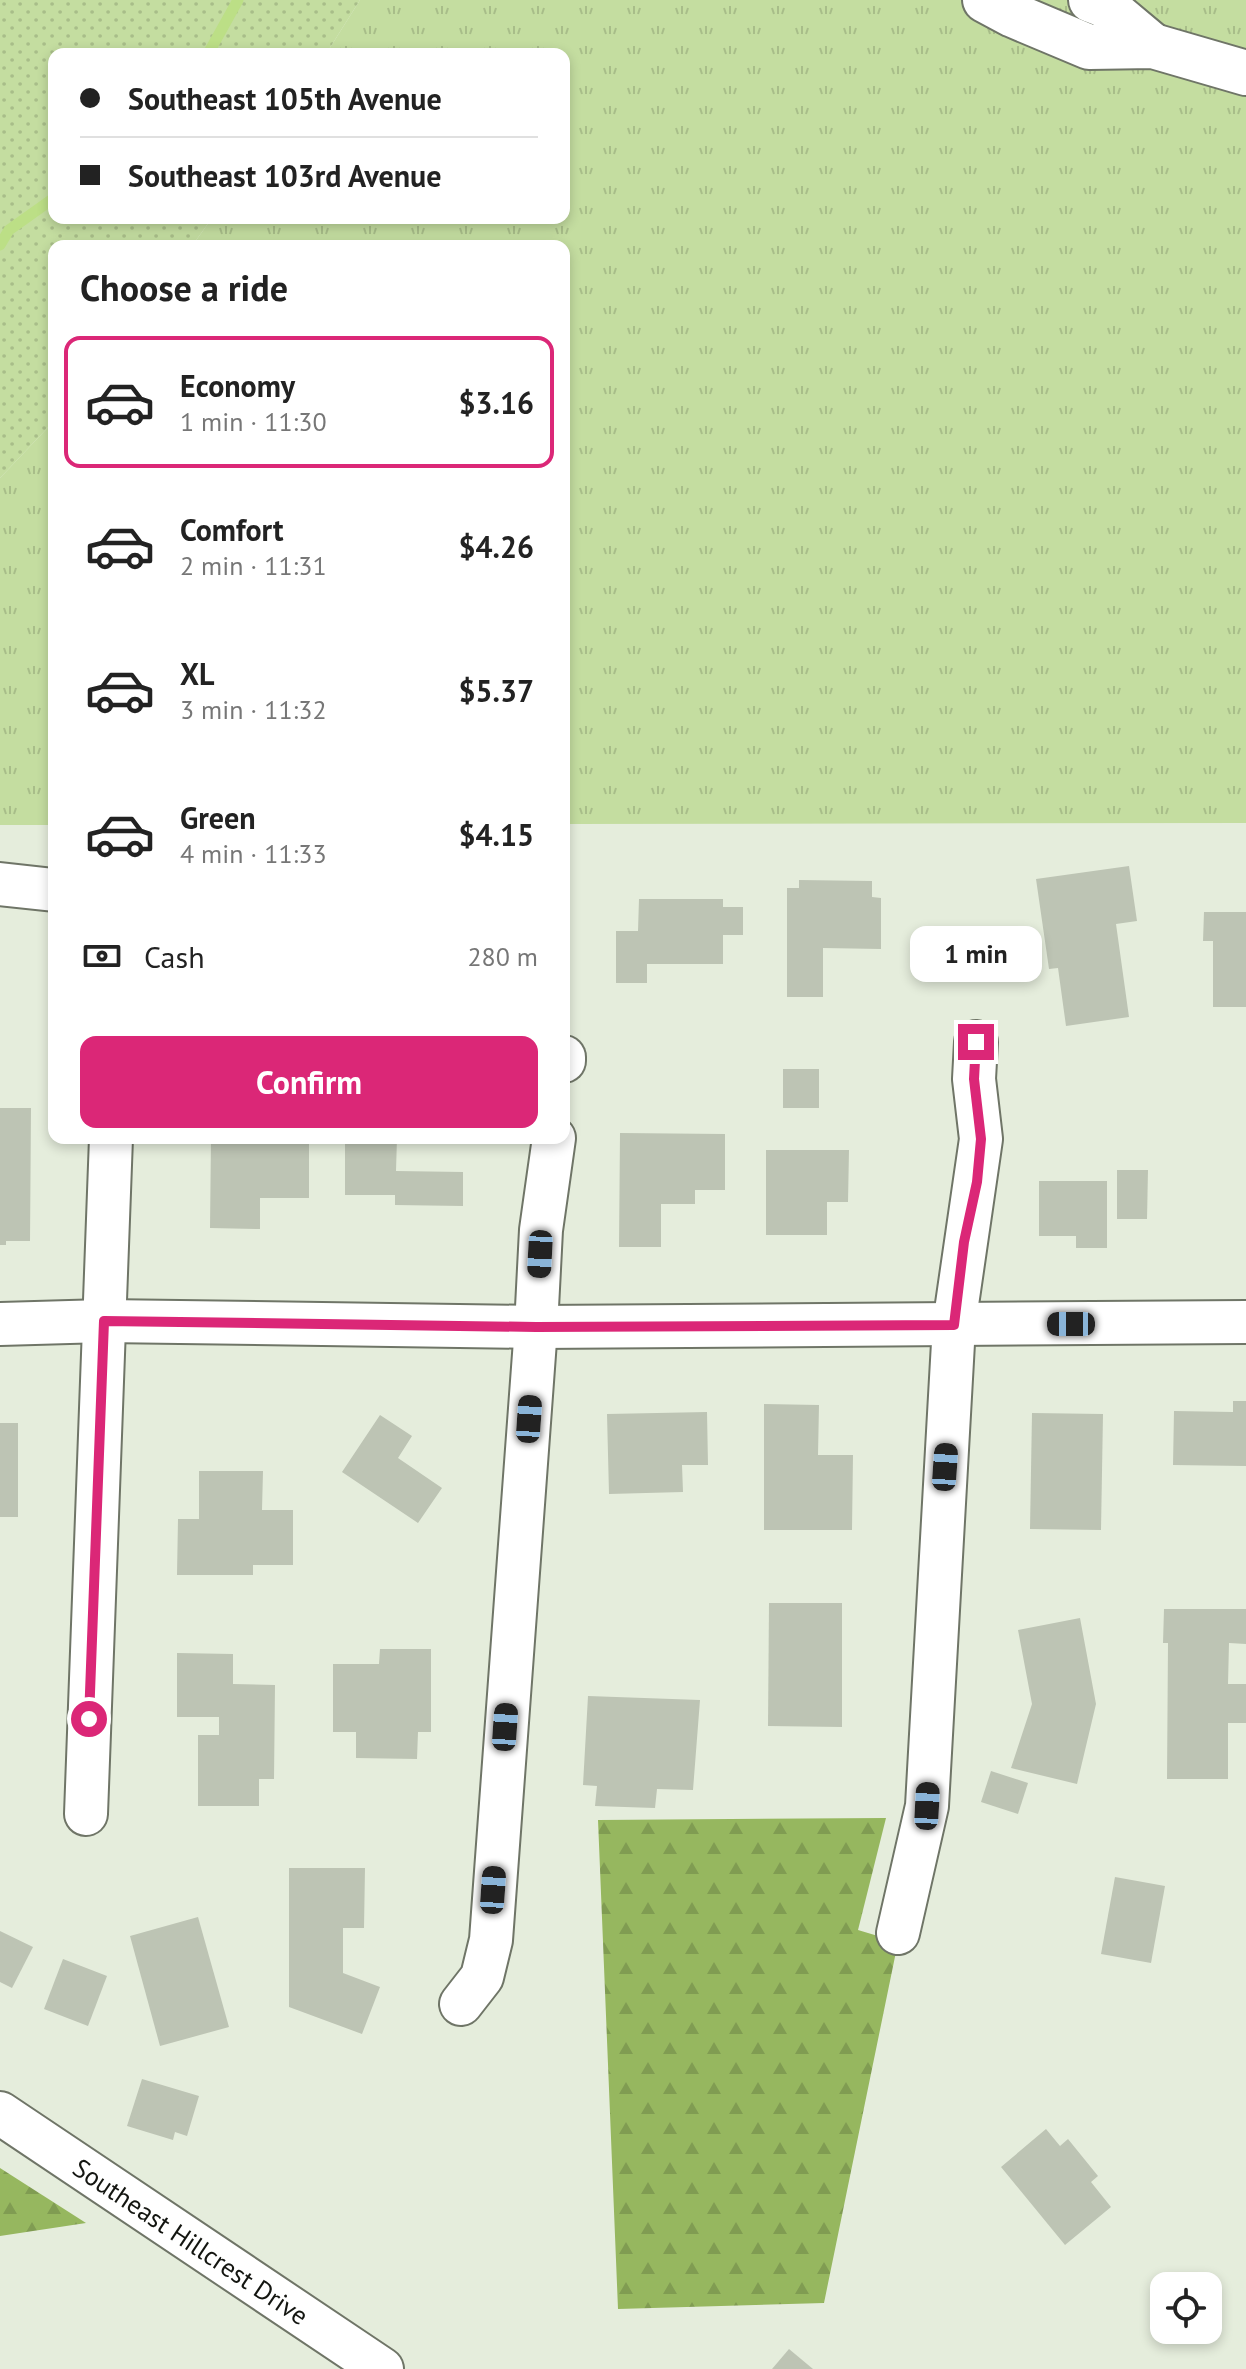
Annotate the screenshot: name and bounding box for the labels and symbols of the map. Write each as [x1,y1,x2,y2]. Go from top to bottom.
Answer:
callout: 1 min [910,926,1042,982]
route end [958,1024,994,1060]
car [527,1229,553,1279]
car [1047,1312,1095,1336]
car [515,1394,543,1444]
car [931,1442,959,1492]
route start [71,1701,107,1737]
car [491,1702,519,1752]
car [914,1781,940,1831]
car [479,1865,507,1915]
street label: Southeast Hillcrest Drive [67,2150,315,2332]

